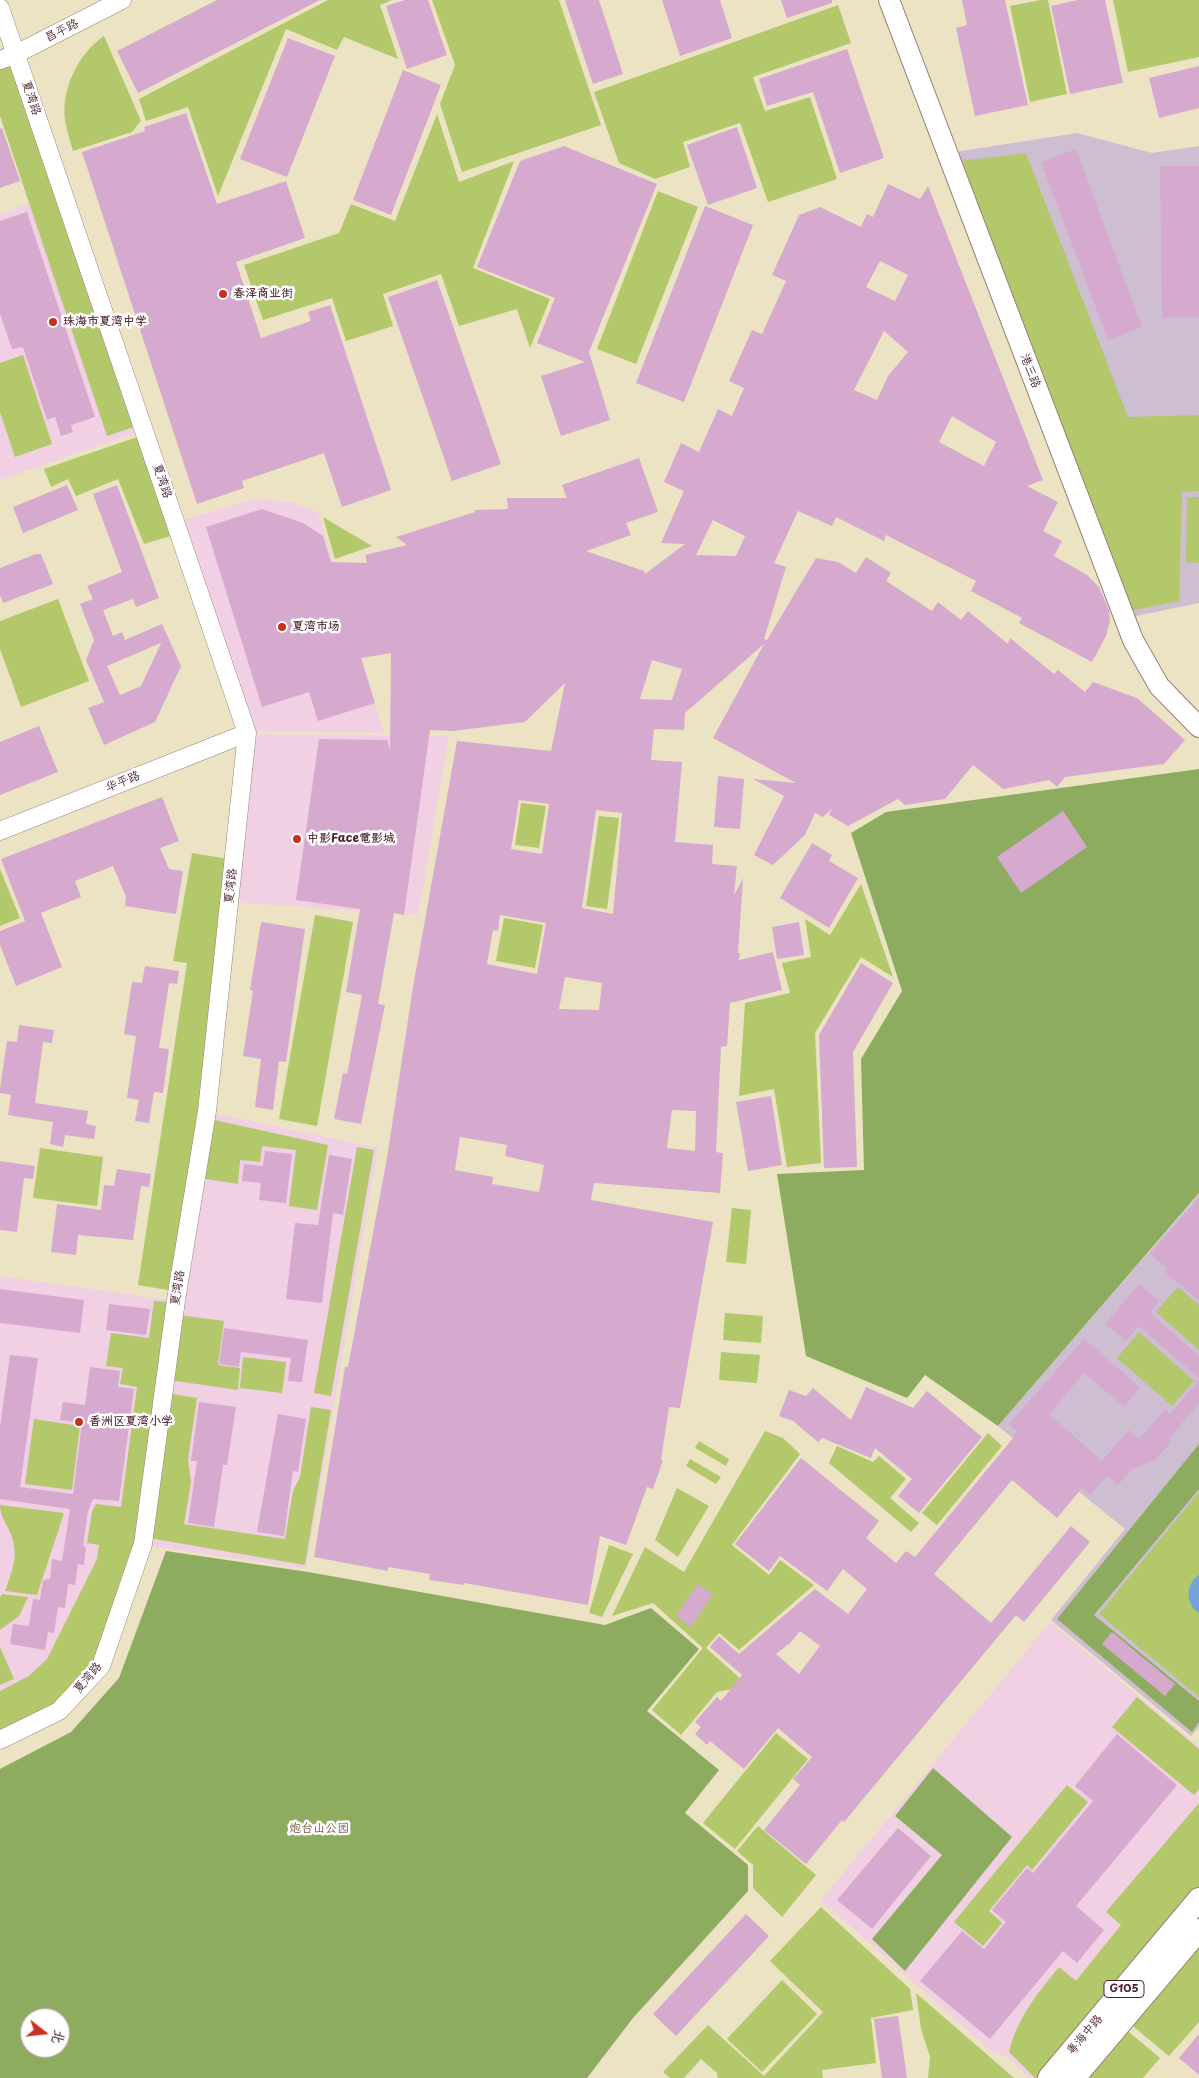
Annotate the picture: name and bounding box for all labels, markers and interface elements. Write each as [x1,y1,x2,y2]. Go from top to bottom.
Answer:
street label: 昌平路 [43,16,81,46]
street label: 夏湾路 [18,79,44,117]
place label: 春泽商业街 [233,287,293,301]
marker: 春泽商业街 [217,288,229,300]
place label: 珠海市夏湾中学 [63,315,147,329]
marker: 珠海市夏湾中学 [47,316,59,328]
street label: 港三路 [1017,352,1043,390]
street label: 夏湾路 [149,462,175,500]
place label: 夏湾市场 [292,620,340,634]
marker: 夏湾市场 [276,621,288,633]
street label: 华平路 [104,769,142,795]
place label: 中影Face電影城 [307,832,395,846]
marker: 中影Face電影城 [291,833,303,845]
street label: 夏湾路 [222,867,240,905]
street label: 夏湾路 [168,1269,188,1307]
place label: 香洲区夏湾小学 [89,1415,173,1429]
marker: 香洲区夏湾小学 [73,1416,85,1428]
street label: 夏湾路 [71,1660,105,1696]
park label: 炮台山公园 [289,1822,349,1836]
road number: G105 [1104,1980,1144,1998]
north arrow [20,2008,70,2058]
street label: 粤海中路 [1064,2012,1106,2058]
text: 北 [47,2027,71,2047]

